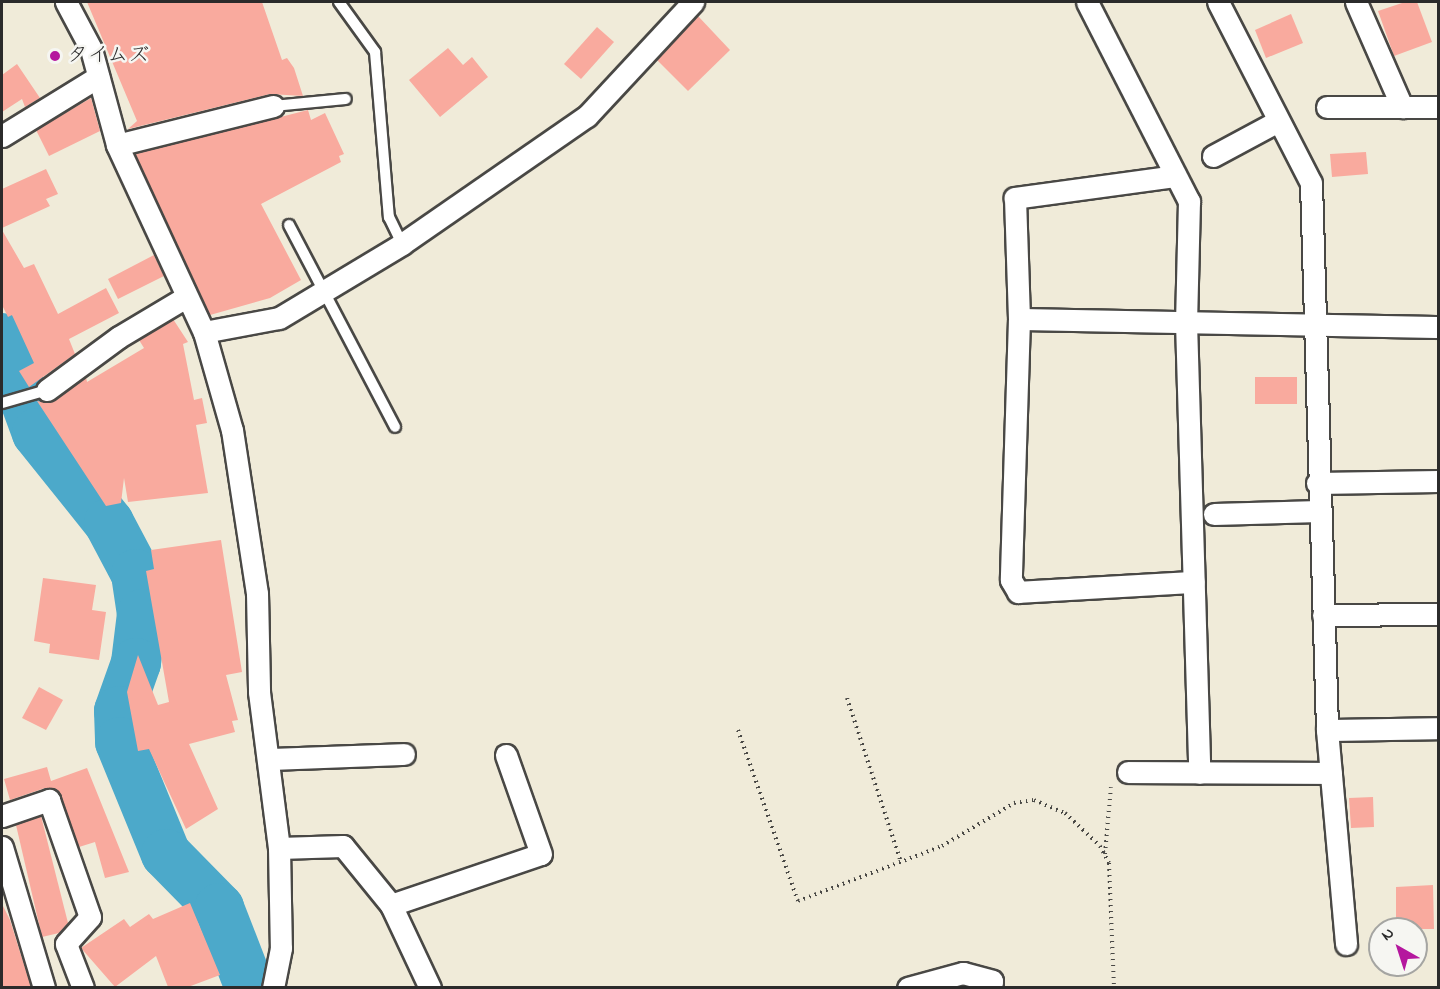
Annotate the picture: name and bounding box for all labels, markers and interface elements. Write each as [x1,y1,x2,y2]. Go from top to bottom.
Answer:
place label: タイムズ [67,43,151,69]
marker: タイムズ [48,49,62,63]
north arrow [1368,917,1428,977]
text: N [1376,922,1400,947]

